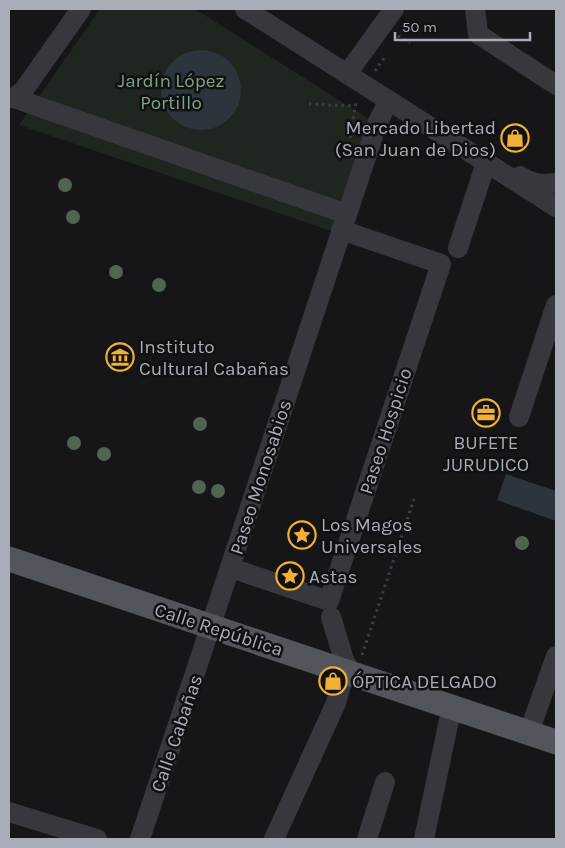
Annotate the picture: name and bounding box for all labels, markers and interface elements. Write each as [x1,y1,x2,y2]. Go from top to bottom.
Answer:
scale bar [395,10,530,42]
text: 50 m [402,18,437,36]
park label: Jardín López Portillo [117,70,225,114]
place label: Mercado Libertad (San Juan de Dios) [335,117,496,161]
shop icon: Mercado Libertad (San Juan de Dios) [500,123,530,153]
place label: Instituto Cultural Cabañas [139,336,289,380]
museum icon: Instituto Cultural Cabañas [105,342,135,372]
street label: Paseo Hospicio [355,365,417,497]
street label: Paseo Monosabios [226,397,296,558]
office icon: BUFETE JURUDICO [471,398,501,428]
place label: BUFETE JURUDICO [443,432,529,476]
place label: Los Magos Universales [321,514,422,558]
place icon: Los Magos Universales [287,520,317,550]
place icon: Astas [275,561,305,591]
place label: Astas [309,566,358,588]
street label: Calle República [152,599,286,661]
shop icon: ÓPTICA DELGADO [318,666,348,696]
place label: ÓPTICA DELGADO [352,670,497,693]
street label: Calle Cabañas [147,672,207,795]

